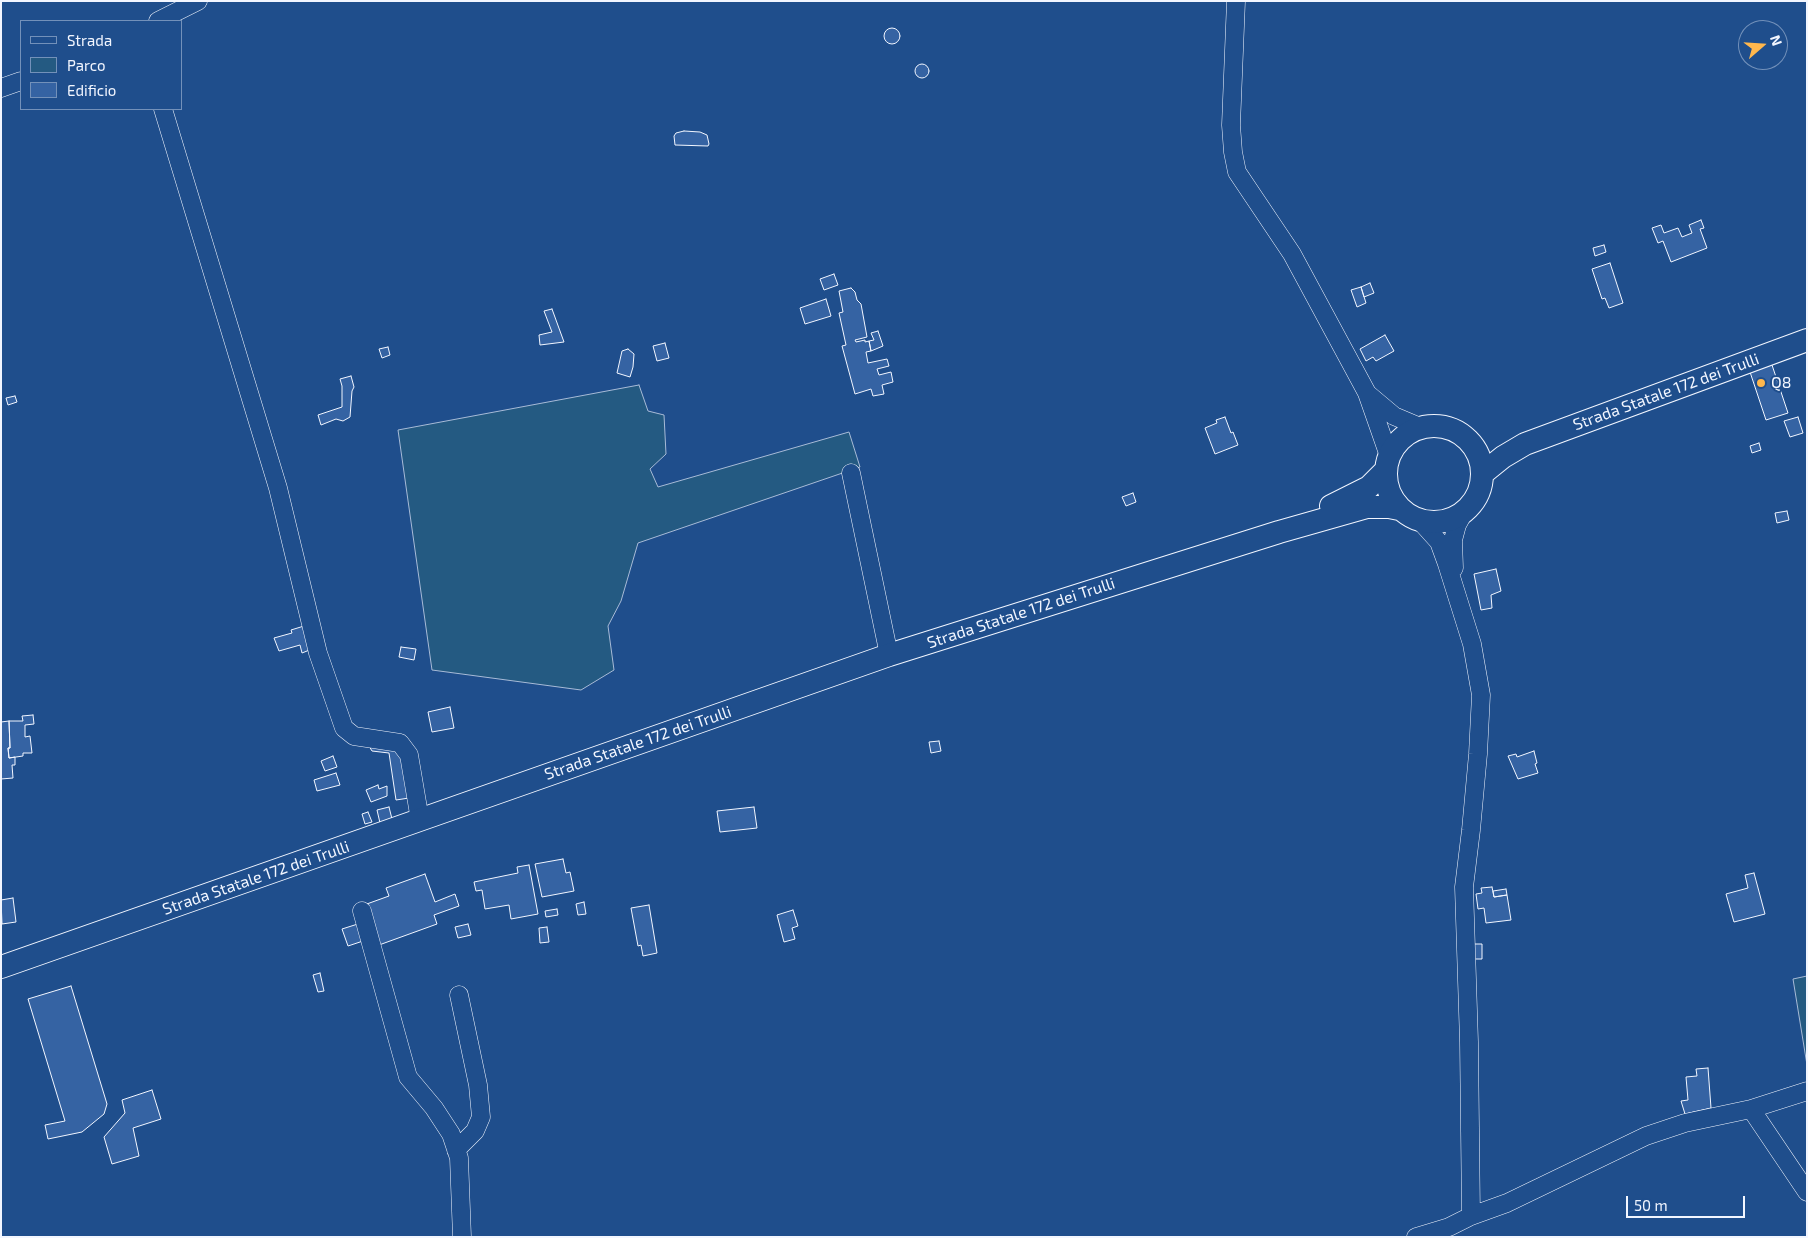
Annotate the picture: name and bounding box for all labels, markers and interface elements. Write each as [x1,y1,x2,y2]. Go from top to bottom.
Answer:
legend [20,20,182,110]
north arrow [1738,20,1788,70]
text: Strada [67,31,112,49]
text: N [1767,33,1786,48]
text: Parco [67,56,106,74]
text: Edificio [67,81,116,99]
street label: Strada Statale 172 dei Trulli [1570,349,1762,435]
place label: Q8 [1771,373,1791,393]
marker: Q8 [1755,377,1767,389]
street label: Strada Statale 172 dei Trulli [925,574,1117,652]
street label: Strada Statale 172 dei Trulli [542,702,734,784]
street label: Strada Statale 172 dei Trulli [160,837,352,919]
scale bar [1628,1186,1747,1218]
text: 50 m [1634,1196,1668,1214]

